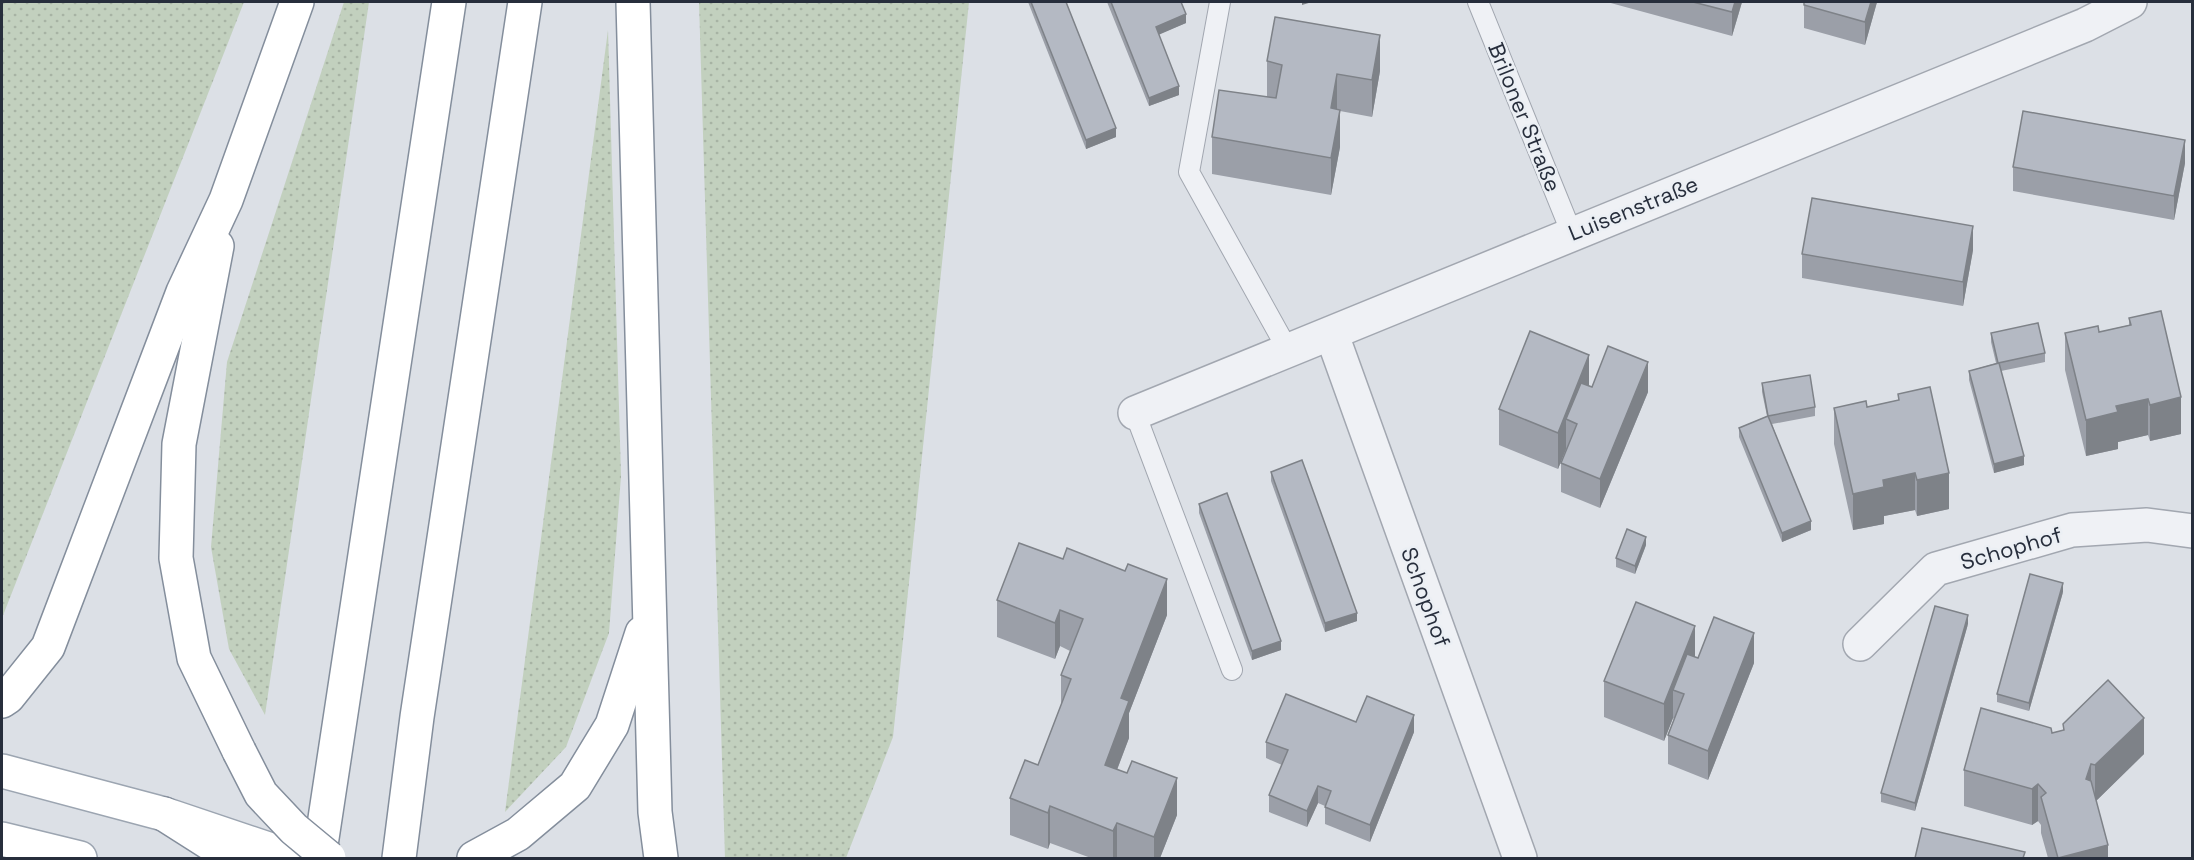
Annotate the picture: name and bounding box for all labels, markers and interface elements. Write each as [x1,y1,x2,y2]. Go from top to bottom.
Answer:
street label: Briloner Straße [1482,38,1568,196]
street label: Luisenstraße [1564,169,1702,247]
street label: Schophof [1957,520,2065,576]
street label: Schophof [1395,543,1457,651]

